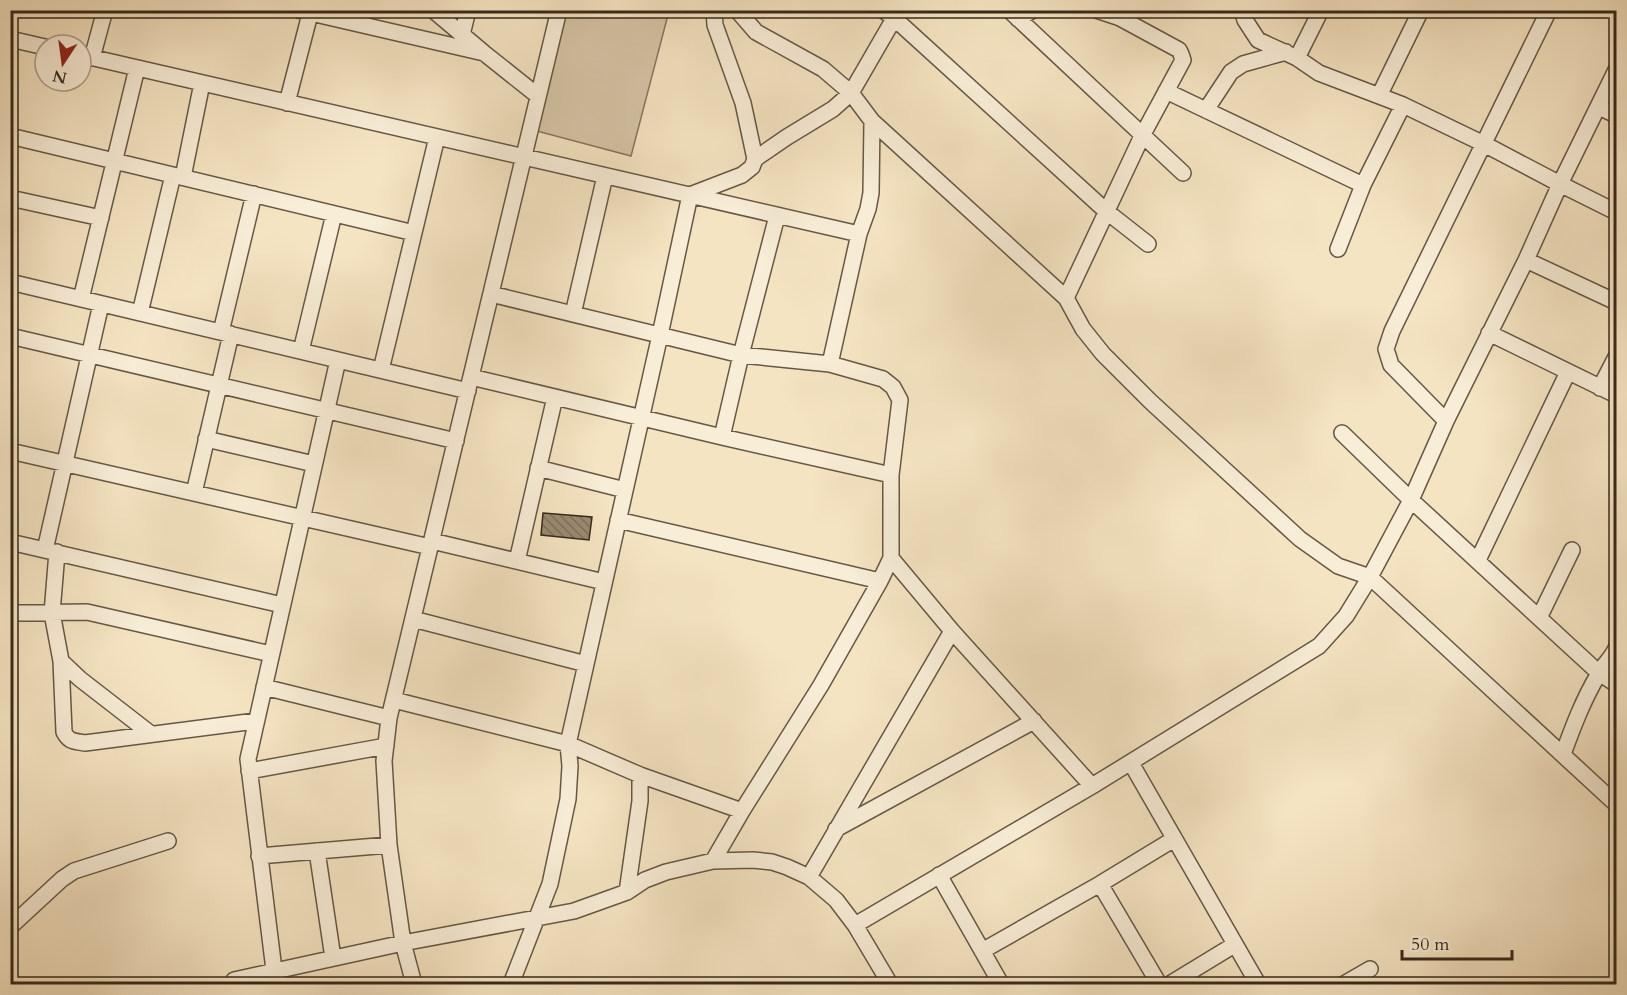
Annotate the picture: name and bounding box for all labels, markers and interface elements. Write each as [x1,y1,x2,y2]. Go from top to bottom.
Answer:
north arrow [33,33,93,93]
text: N [51,64,69,89]
scale bar [1402,923,1512,961]
text: 50 m [1411,932,1450,957]

